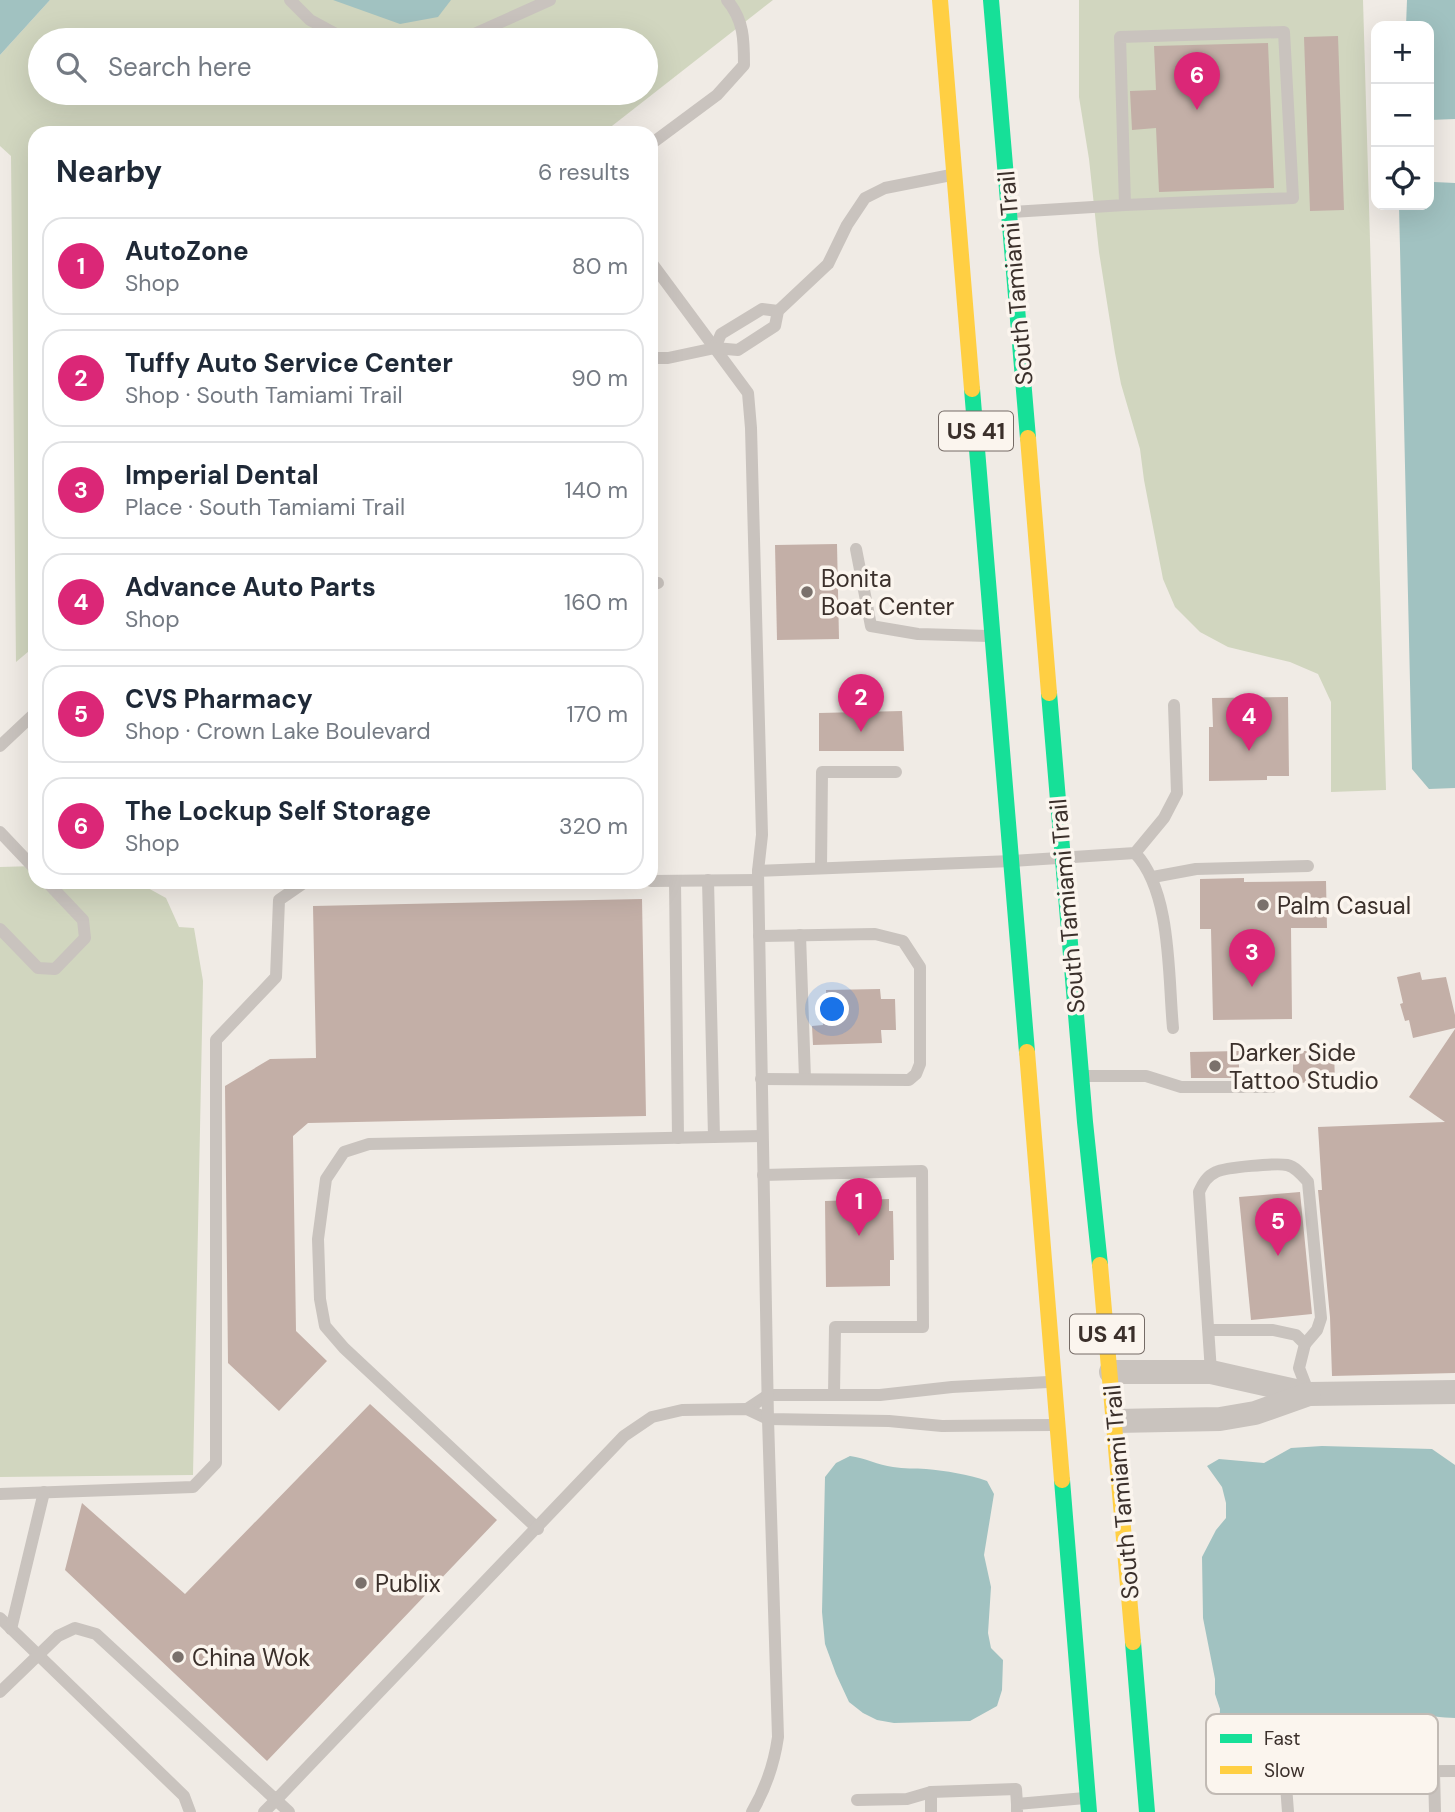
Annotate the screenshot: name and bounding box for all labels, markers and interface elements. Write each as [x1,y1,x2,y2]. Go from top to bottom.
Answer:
map controls [1371,21,1434,210]
button: + [1371,21,1434,84]
search box [28,28,658,105]
icon: search [52,48,90,86]
text: Search here [108,50,251,84]
pin: 6 [1174,52,1220,110]
button: − [1371,84,1434,147]
button: locate [1371,147,1434,210]
text: Nearby [56,152,162,191]
text: 6 results [538,157,630,187]
street label: South Tamiami Trail [990,169,1040,387]
text: AutoZone [125,234,249,268]
text: 1 [77,251,85,281]
text: 80 m [572,251,628,281]
text: Shop [125,268,180,298]
text: Tuffy Auto Service Center [125,346,453,380]
text: 2 [74,363,88,393]
text: 90 m [571,363,628,393]
text: Shop · South Tamiami Trail [125,380,403,410]
road number: US 41 [939,412,1013,450]
text: Imperial Dental [125,458,319,492]
text: 3 [74,475,88,505]
text: 140 m [565,475,628,505]
text: Place · South Tamiami Trail [125,492,405,522]
place label: Bonita Boat Center [821,563,955,622]
text: Advance Auto Parts [125,570,376,604]
marker: Bonita Boat Center [799,584,815,600]
text: 4 [74,587,88,617]
text: 160 m [564,587,628,617]
text: Shop [125,604,180,634]
pin: 2 [838,674,884,732]
text: CVS Pharmacy [125,682,313,716]
pin: 4 [1226,693,1272,751]
text: 5 [74,699,88,729]
text: 170 m [567,699,628,729]
text: Shop · Crown Lake Boulevard [125,716,431,746]
text: The Lockup Self Storage [125,794,431,828]
street label: South Tamiami Trail [1042,797,1092,1015]
text: 6 [74,811,88,841]
text: 320 m [559,811,628,841]
text: Shop [125,828,180,858]
place label: Palm Casual [1277,890,1411,921]
marker: Palm Casual [1255,897,1271,913]
pin: 3 [1229,929,1275,987]
your location [815,992,849,1026]
place label: Darker Side Tattoo Studio [1229,1037,1379,1096]
marker: Darker Side Tattoo Studio [1207,1058,1223,1074]
pin: 1 [836,1178,882,1236]
pin: 5 [1255,1198,1301,1256]
road number: US 41 [1070,1315,1144,1354]
street label: South Tamiami Trail [1096,1383,1146,1601]
place label: Publix [375,1568,441,1599]
marker: Publix [353,1575,369,1591]
place label: China Wok [192,1642,310,1673]
marker: China Wok [170,1649,186,1665]
legend [1206,1714,1438,1794]
text: Fast [1264,1726,1300,1751]
text: Slow [1264,1758,1305,1783]

